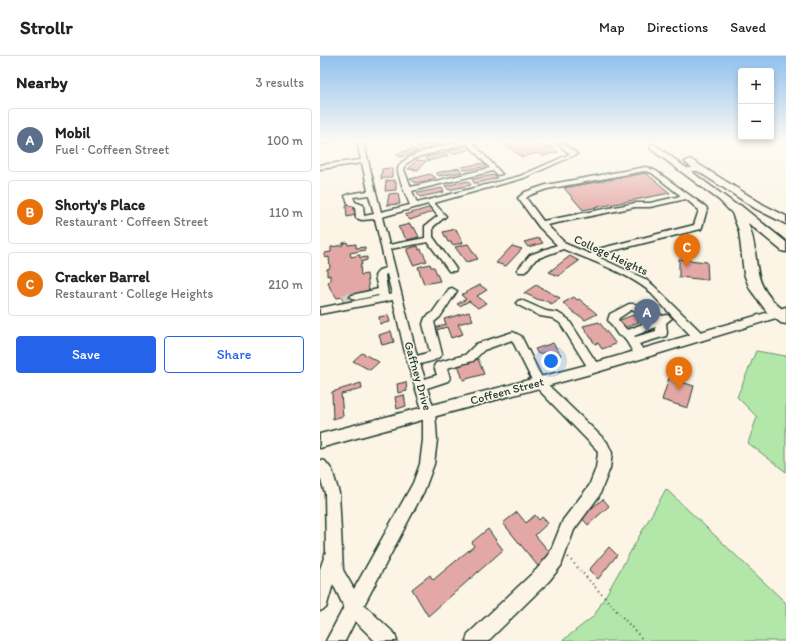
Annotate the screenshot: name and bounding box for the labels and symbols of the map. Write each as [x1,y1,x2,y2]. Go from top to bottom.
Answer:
street label: College Heights [572,232,650,278]
pin: C [674,234,700,267]
pin: A [634,299,660,332]
street label: Gaffney Drive [401,340,435,412]
your location [541,351,561,371]
pin: B [666,357,692,390]
street label: Coffeen Street [469,374,546,408]

